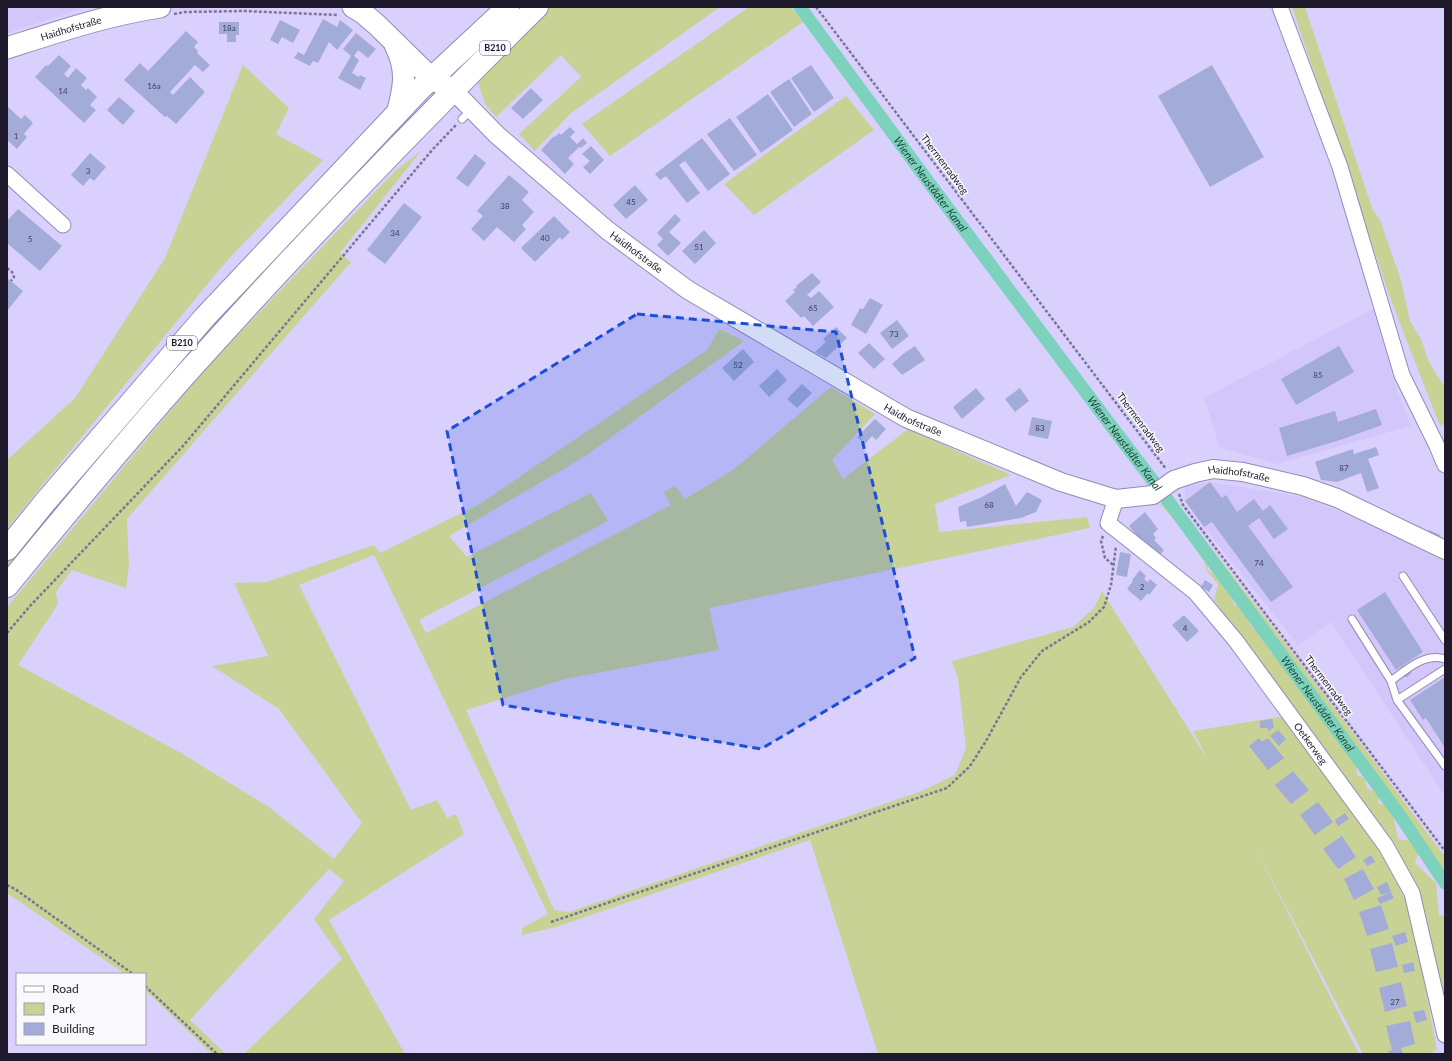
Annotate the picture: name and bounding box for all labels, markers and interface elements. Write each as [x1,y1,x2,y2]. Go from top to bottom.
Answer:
street label: Haidhofstraße [39,14,103,43]
house number: 18a [222,23,236,33]
road number: B210 [480,41,510,55]
house number: 16a [147,81,161,91]
house number: 14 [58,86,68,96]
house number: 1 [14,131,19,141]
street label: Thermenradweg [919,132,971,196]
water label: Wiener Neustädter Kanal [891,134,971,234]
house number: 3 [86,166,91,176]
house number: 45 [626,197,636,207]
house number: 38 [500,201,510,211]
house number: 34 [390,228,400,238]
street label: Haidhofstraße [608,228,665,275]
house number: 40 [540,233,550,243]
house number: 5 [28,234,33,244]
house number: 51 [694,242,704,252]
house number: 65 [808,303,818,313]
house number: 73 [889,329,899,339]
road number: B210 [167,336,197,350]
house number: 52 [733,360,743,370]
house number: 85 [1313,370,1323,380]
street label: Thermenradweg [1115,390,1167,454]
water label: Wiener Neustädter Kanal [1085,393,1165,493]
street label: Haidhofstraße [882,401,944,438]
house number: 83 [1035,423,1045,433]
street label: Haidhofstraße [1207,463,1271,484]
house number: 87 [1339,463,1349,473]
house number: 68 [984,500,994,510]
house number: 74 [1254,558,1264,568]
house number: 2 [1140,582,1145,592]
house number: 4 [1183,623,1188,633]
water label: Wiener Neustädter Kanal [1279,653,1358,754]
street label: Thermenradweg [1303,653,1355,717]
street label: Oetkerweg [1292,720,1330,767]
legend [16,973,146,1045]
text: Road [52,981,79,996]
house number: 27 [1390,997,1400,1007]
text: Park [52,1001,76,1016]
text: Building [52,1021,95,1036]

